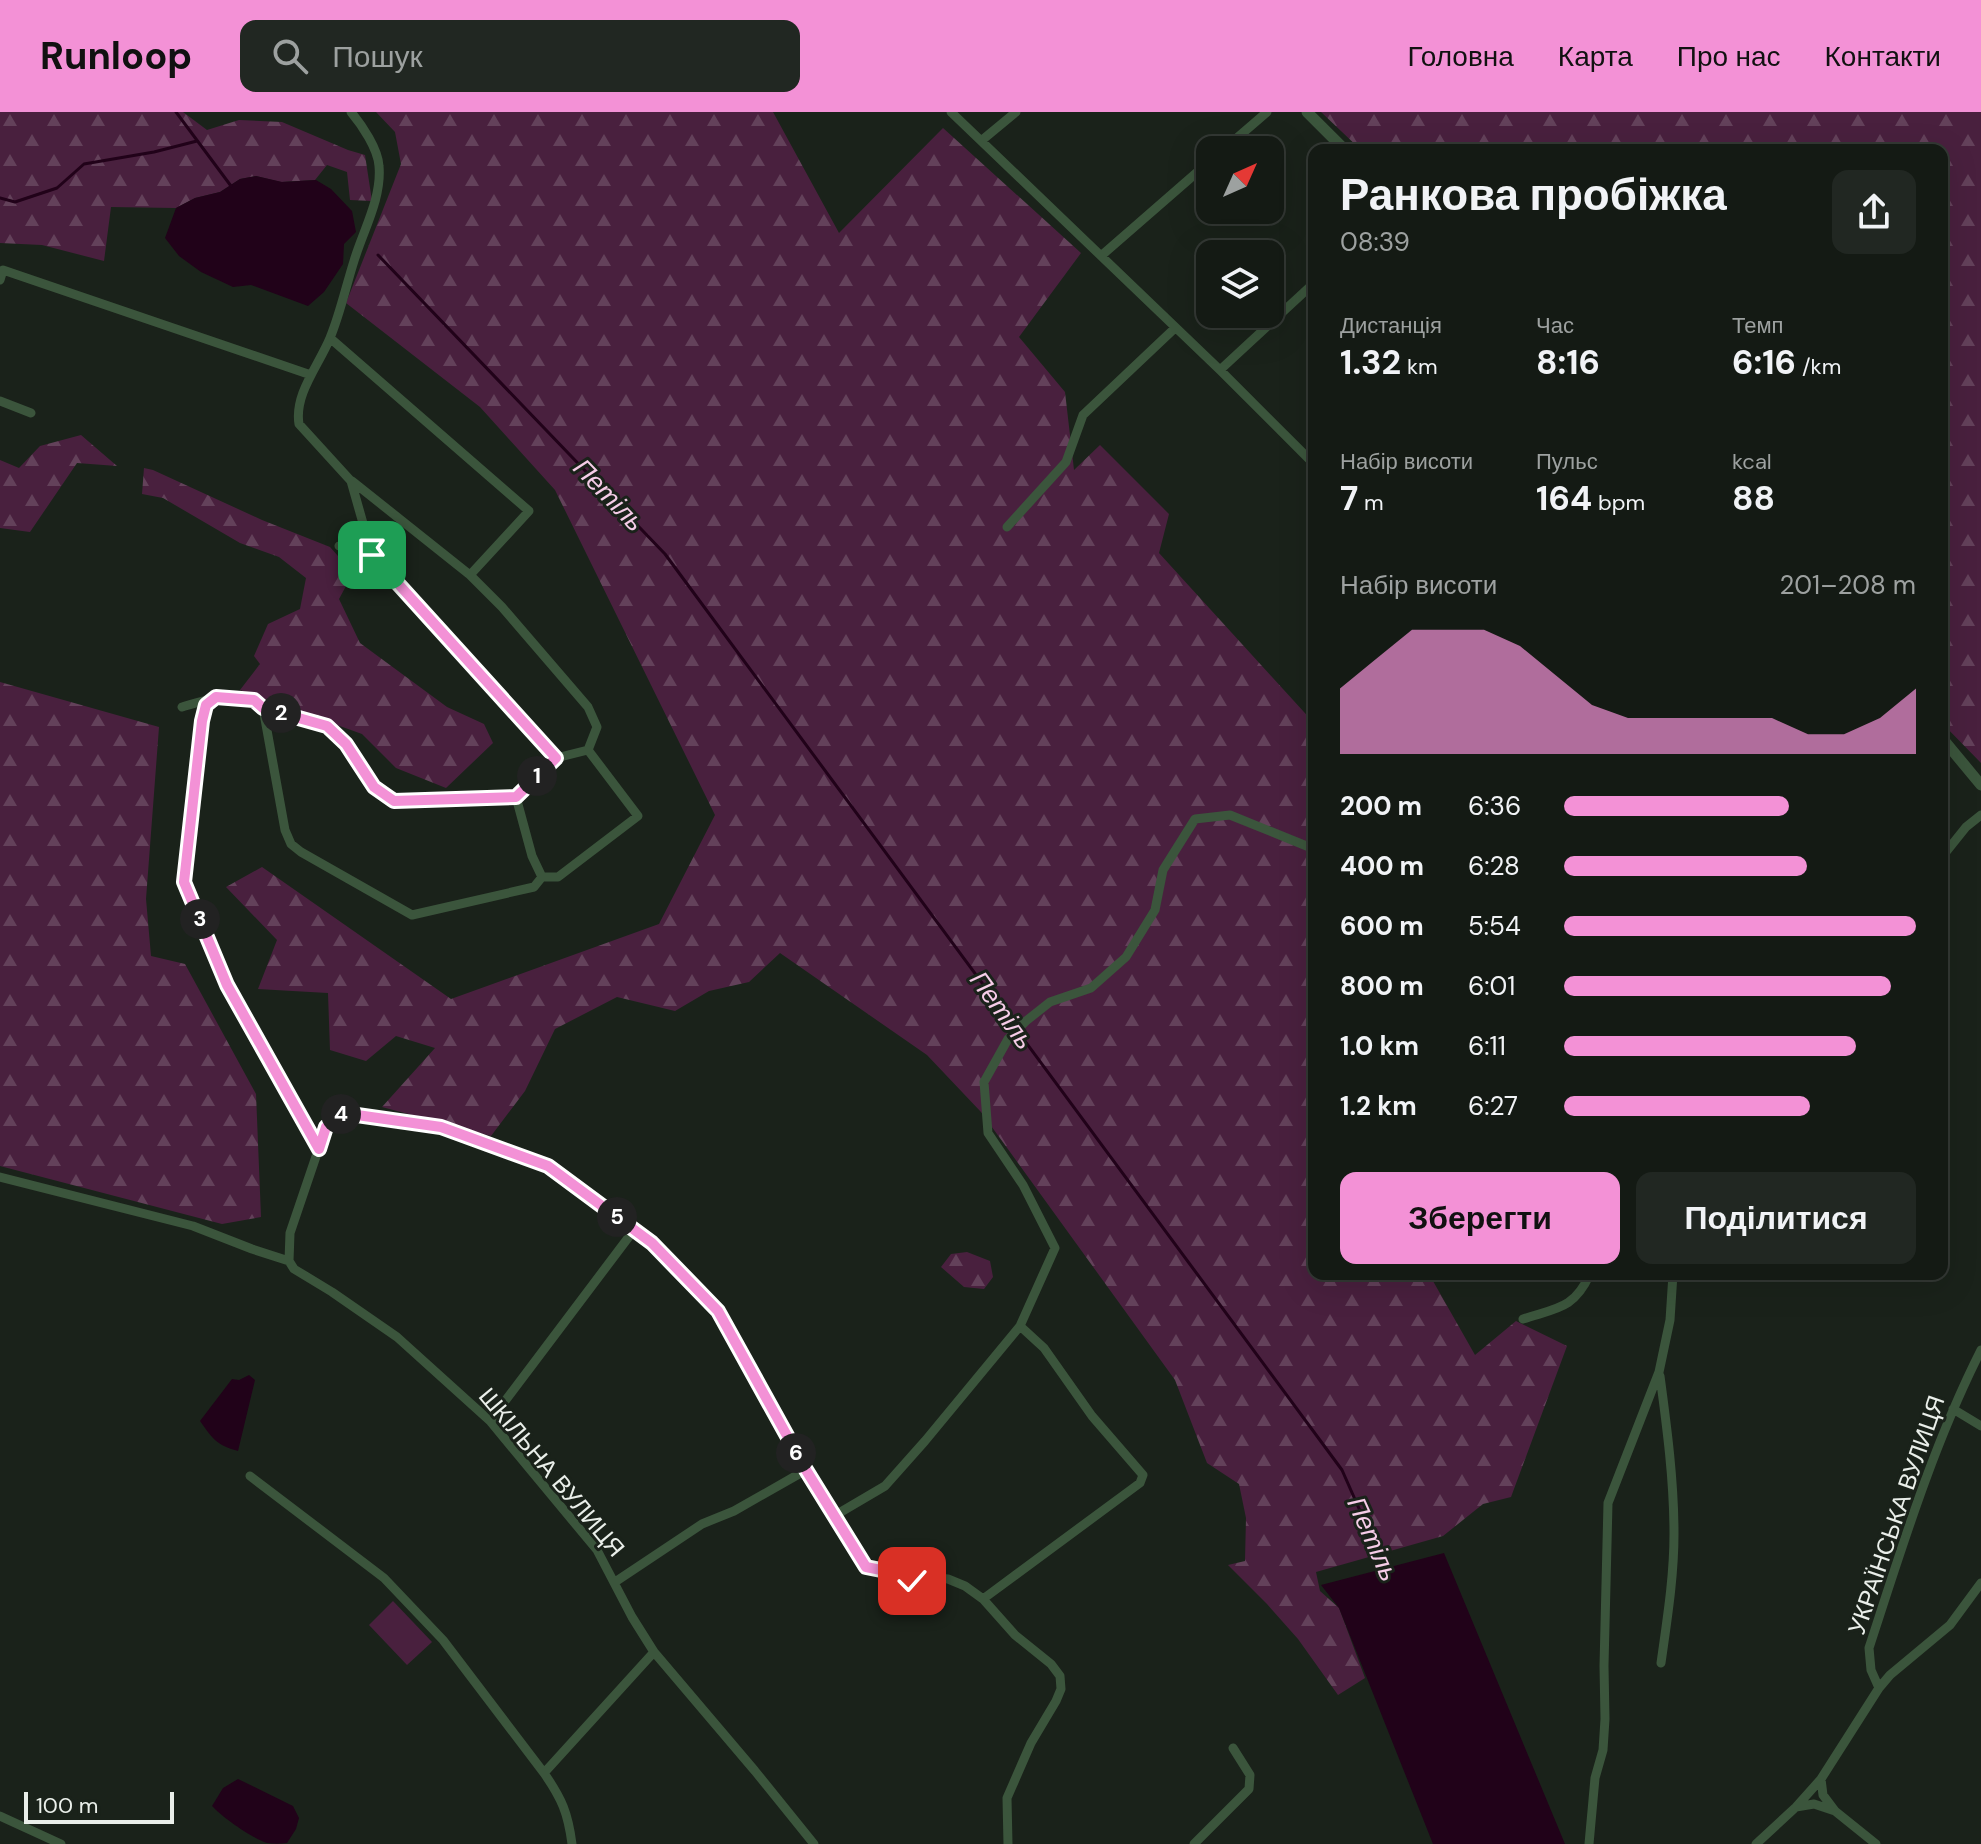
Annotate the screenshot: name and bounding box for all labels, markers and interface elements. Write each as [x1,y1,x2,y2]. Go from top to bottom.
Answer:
search box [240,20,800,92]
text: Runloop [40,31,192,81]
icon: search [268,34,312,78]
text: Пошук [332,37,423,76]
text: Головна [1407,38,1514,75]
text: Карта [1558,38,1633,75]
text: Про нас [1677,38,1781,75]
text: Контакти [1825,38,1941,75]
north arrow [1196,136,1284,224]
map controls [1196,136,1284,328]
text: Ранкова пробіжка [1340,166,1727,224]
button: share [1832,170,1916,254]
text: 08:39 [1340,225,1410,259]
button: layers [1196,240,1284,328]
text: Дистанція [1340,311,1442,340]
text: Час [1536,311,1574,340]
text: Темп [1732,311,1783,340]
text: 1.32 [1340,340,1401,385]
text: 8:16 [1536,340,1600,385]
text: 6:16 [1732,340,1796,385]
text: km [1401,352,1438,381]
text: /km [1796,352,1841,381]
text: Набір висоти [1340,447,1473,476]
text: Пульс [1536,447,1598,476]
text: kcal [1732,447,1772,476]
water label: Петіль [566,451,652,539]
text: 7 [1340,476,1358,521]
text: 164 [1536,476,1592,521]
text: 88 [1732,476,1775,521]
text: m [1358,488,1384,517]
text: bpm [1592,488,1645,517]
pin [338,521,406,589]
icon: arrive [350,533,394,577]
text: Набір висоти [1340,568,1497,602]
text: 201–208 m [1780,568,1916,602]
pin: 2 [261,693,301,733]
text: 2 [275,698,287,727]
pin: 1 [517,756,557,796]
text: 1 [533,761,541,790]
text: 200 m [1340,789,1422,823]
text: 6:36 [1468,789,1521,823]
text: 400 m [1340,849,1424,883]
text: 6:28 [1468,849,1520,883]
pin: 3 [180,899,220,939]
text: 3 [193,904,207,933]
text: 600 m [1340,909,1424,943]
text: 5:54 [1468,909,1521,943]
water label: Петіль [962,964,1042,1056]
text: 800 m [1340,969,1424,1003]
text: 6:01 [1468,969,1515,1003]
text: 1.0 km [1340,1029,1419,1063]
text: 6:11 [1468,1029,1506,1063]
text: 1.2 km [1340,1089,1417,1123]
text: 6:27 [1468,1089,1518,1123]
pin: 4 [321,1094,361,1134]
text: 4 [334,1099,348,1128]
button: Зберегти [1340,1172,1620,1264]
button: Поділитися [1636,1172,1916,1264]
pin: 5 [597,1197,637,1237]
text: 5 [610,1202,624,1231]
street label: ШКІЛЬНА ВУЛИЦЯ [472,1381,632,1563]
street label: УКРАЇНСЬКА ВУЛИЦЯ [1841,1391,1951,1639]
pin: 6 [776,1433,816,1473]
text: 6 [789,1438,803,1467]
water label: Петіль [1339,1492,1407,1586]
pin [878,1547,946,1615]
icon: check [890,1559,934,1603]
scale bar [24,1788,174,1824]
text: 100 m [36,1791,98,1820]

